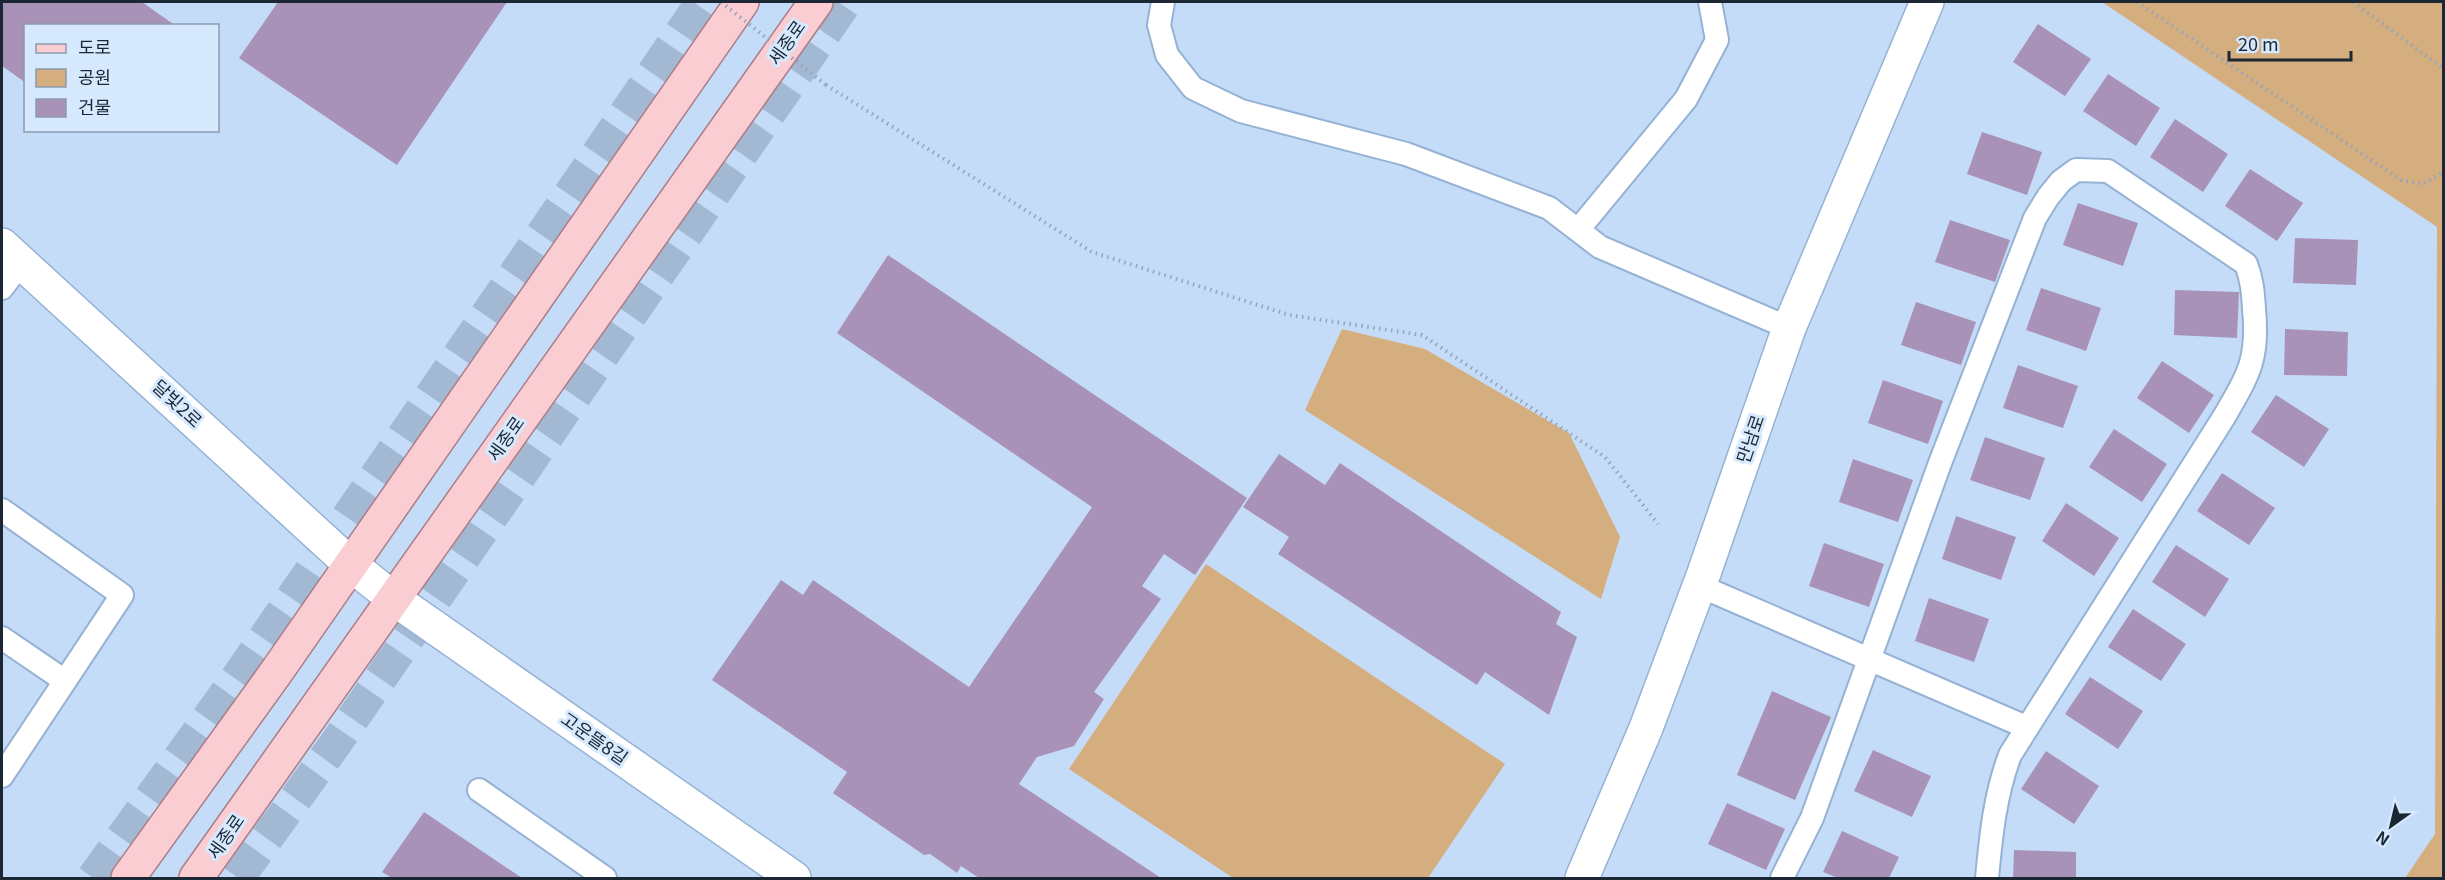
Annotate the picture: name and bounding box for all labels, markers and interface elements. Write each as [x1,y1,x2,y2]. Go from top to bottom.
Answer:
street label: 세종로 [760,14,810,70]
legend [24,24,219,132]
scale bar [2229,24,2350,62]
text: 20 m [2238,30,2279,56]
text: 도로 [78,33,111,59]
text: 공원 [78,63,111,89]
text: 건물 [78,93,111,119]
street label: 달빛2로 [148,373,209,432]
street label: 세종로 [479,410,529,466]
street label: 만남로 [1729,411,1769,466]
street label: 고운뜰8길 [556,705,634,770]
north arrow [2361,796,2421,856]
street label: 세종로 [199,808,249,864]
text: N [2370,826,2394,853]

